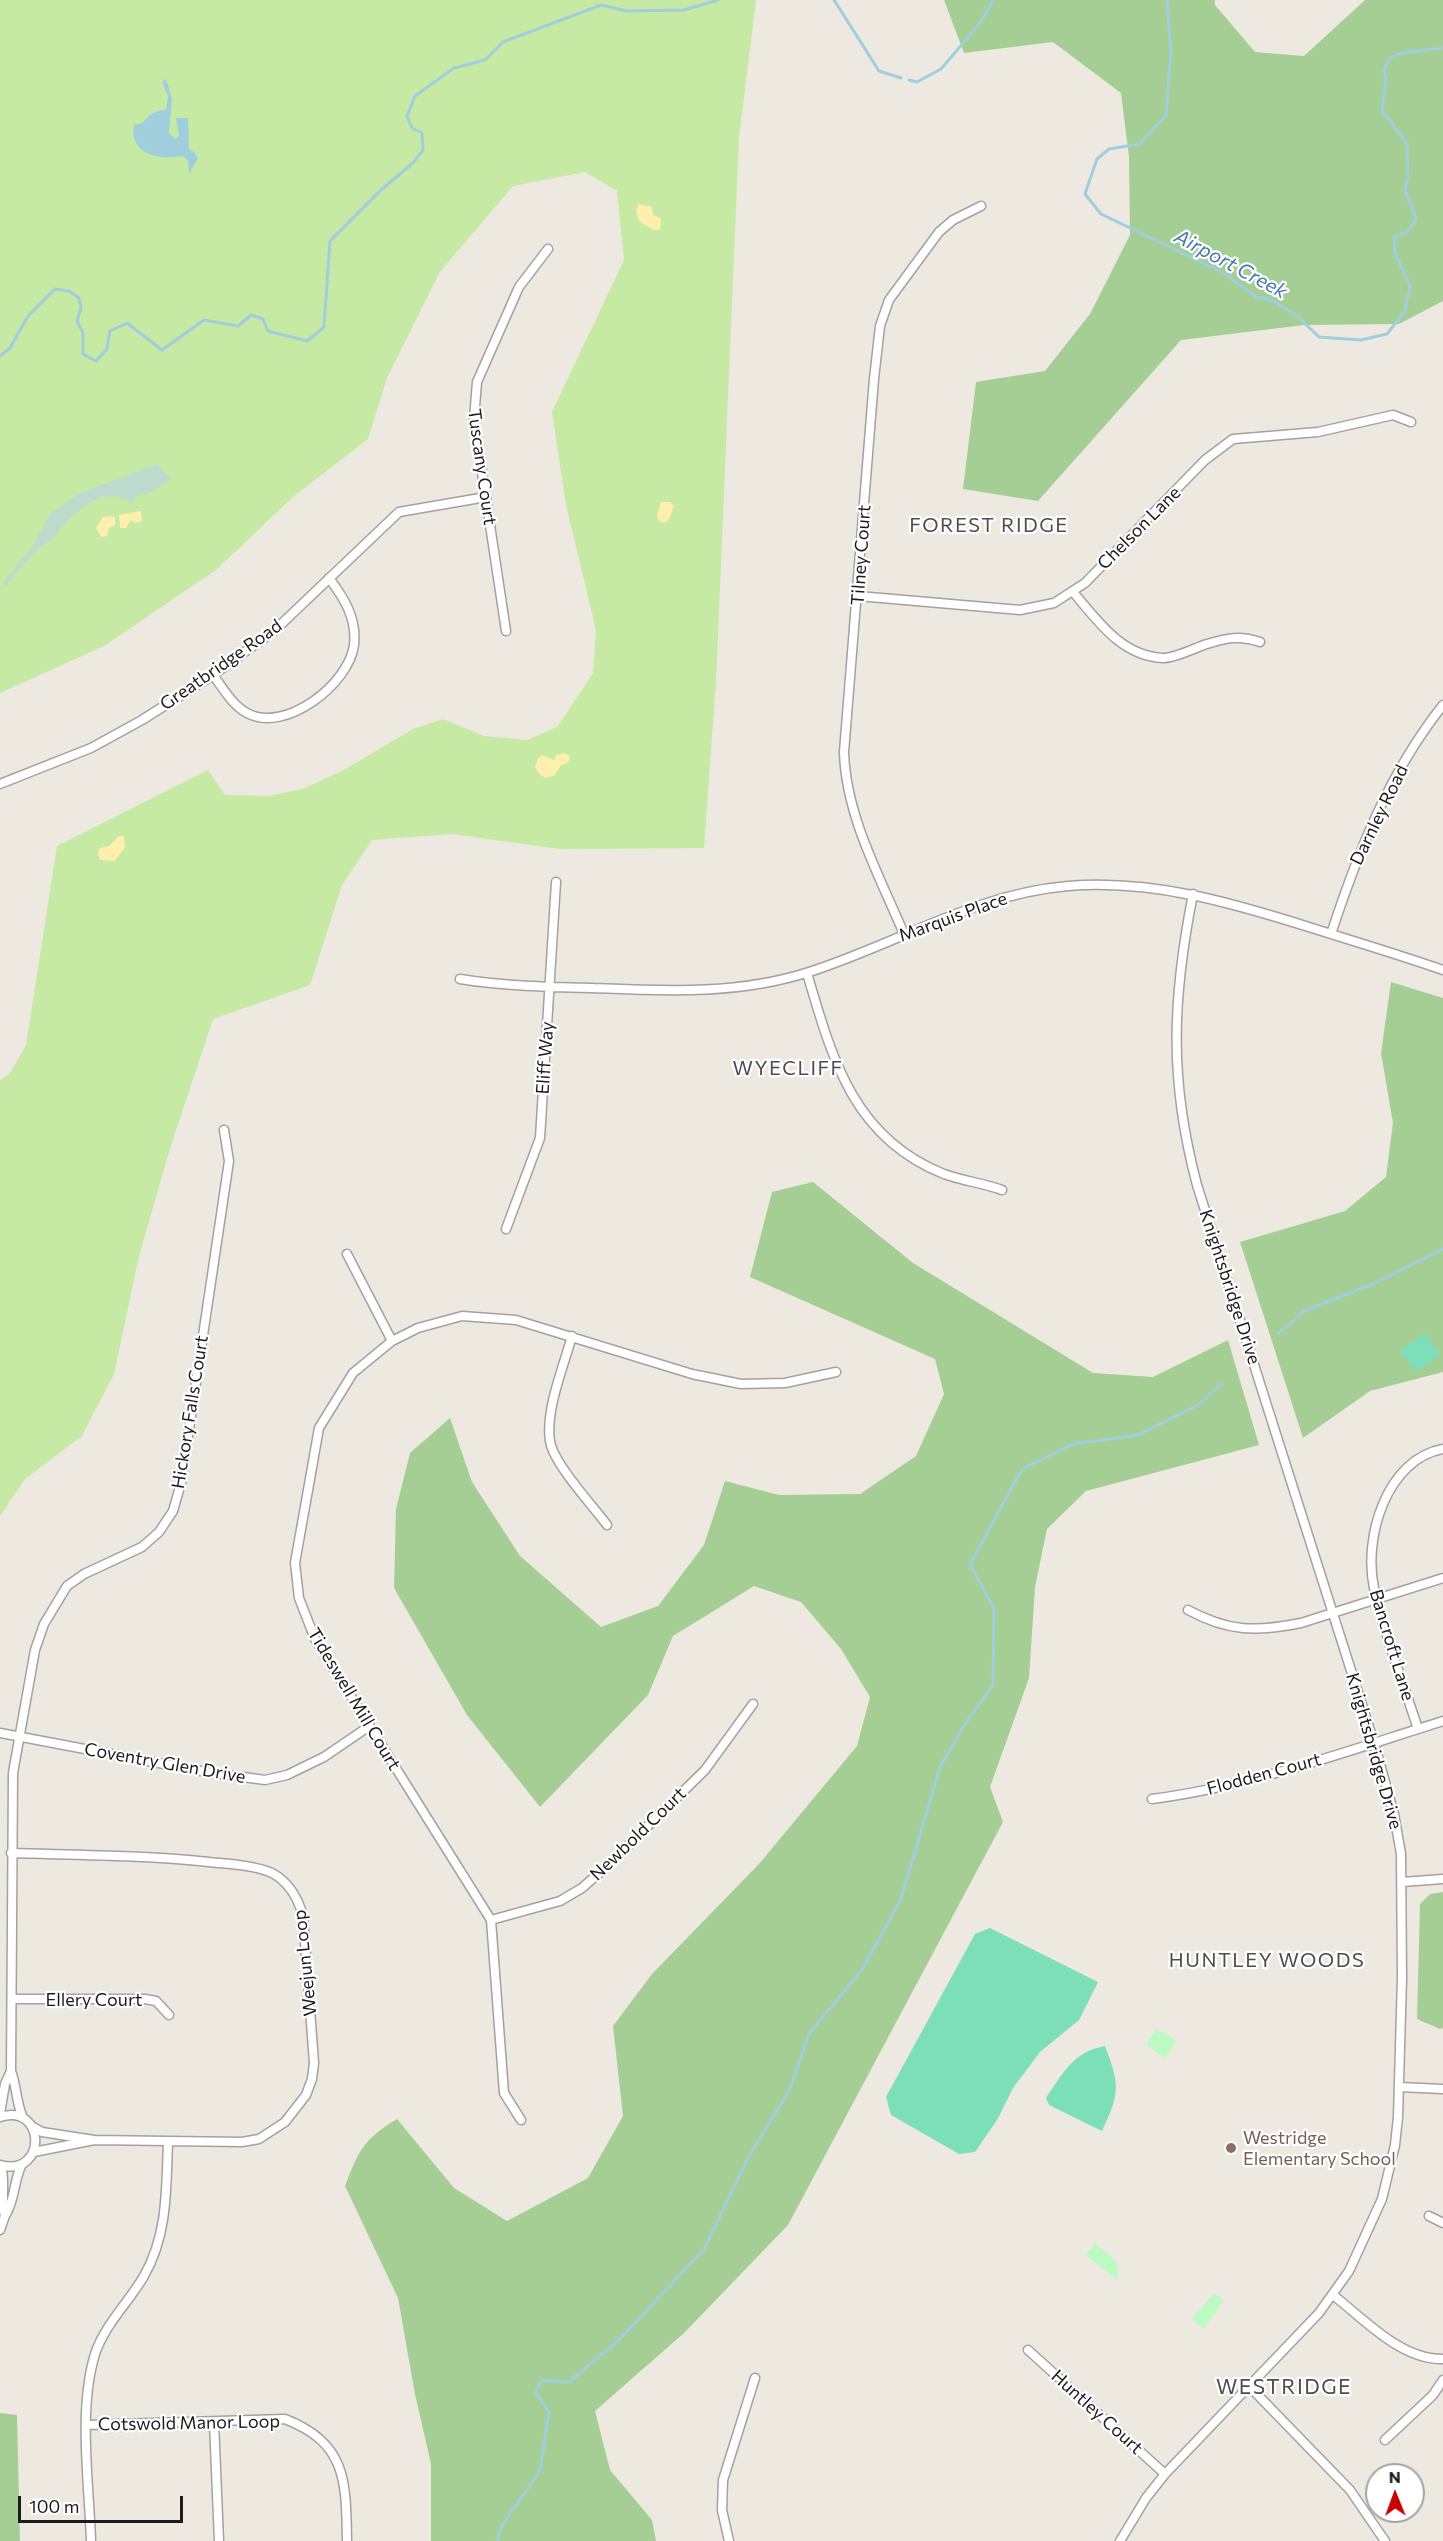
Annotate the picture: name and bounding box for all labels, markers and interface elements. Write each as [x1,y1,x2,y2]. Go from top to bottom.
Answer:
water label: Airport Creek [1171,224,1291,304]
street label: Tuscany Court [463,407,501,527]
street label: Chelson Lane [1093,482,1185,574]
street label: Tilney Court [847,504,875,606]
district label: FOREST RIDGE [909,513,1069,537]
street label: Greatbridge Road [156,615,286,715]
street label: Darnley Road [1345,761,1413,869]
street label: Marquis Place [896,887,1010,947]
street label: Eliff Way [532,1021,558,1095]
district label: WYECLIFF [733,1056,843,1080]
street label: Knightsbridge Drive [1195,1207,1265,1367]
street label: Hickory Falls Court [167,1334,213,1490]
street label: Bancroft Lane [1365,1587,1419,1703]
street label: Tideswell Mill Court [303,1624,405,1774]
street label: Knightsbridge Drive [1341,1670,1407,1832]
street label: Coventry Glen Drive [83,1738,247,1788]
street label: Flodden Court [1205,1748,1323,1800]
street label: Newbold Court [586,1783,690,1885]
street label: Weejun Loop [289,1909,321,2017]
district label: HUNTLEY WOODS [1169,1948,1365,1972]
street label: Ellery Court [46,1989,142,2011]
place label: Westridge Elementary School [1243,2127,1396,2170]
marker: Westridge Elementary School [1224,2141,1238,2155]
street label: Huntley Court [1047,2365,1147,2459]
district label: WESTRIDGE [1216,2374,1352,2400]
street label: Cotswold Manor Loop [98,2411,280,2435]
north arrow [1365,2463,1425,2523]
text: N [1389,2467,1401,2486]
scale bar [21,2484,186,2522]
text: 100 m [29,2495,79,2517]

